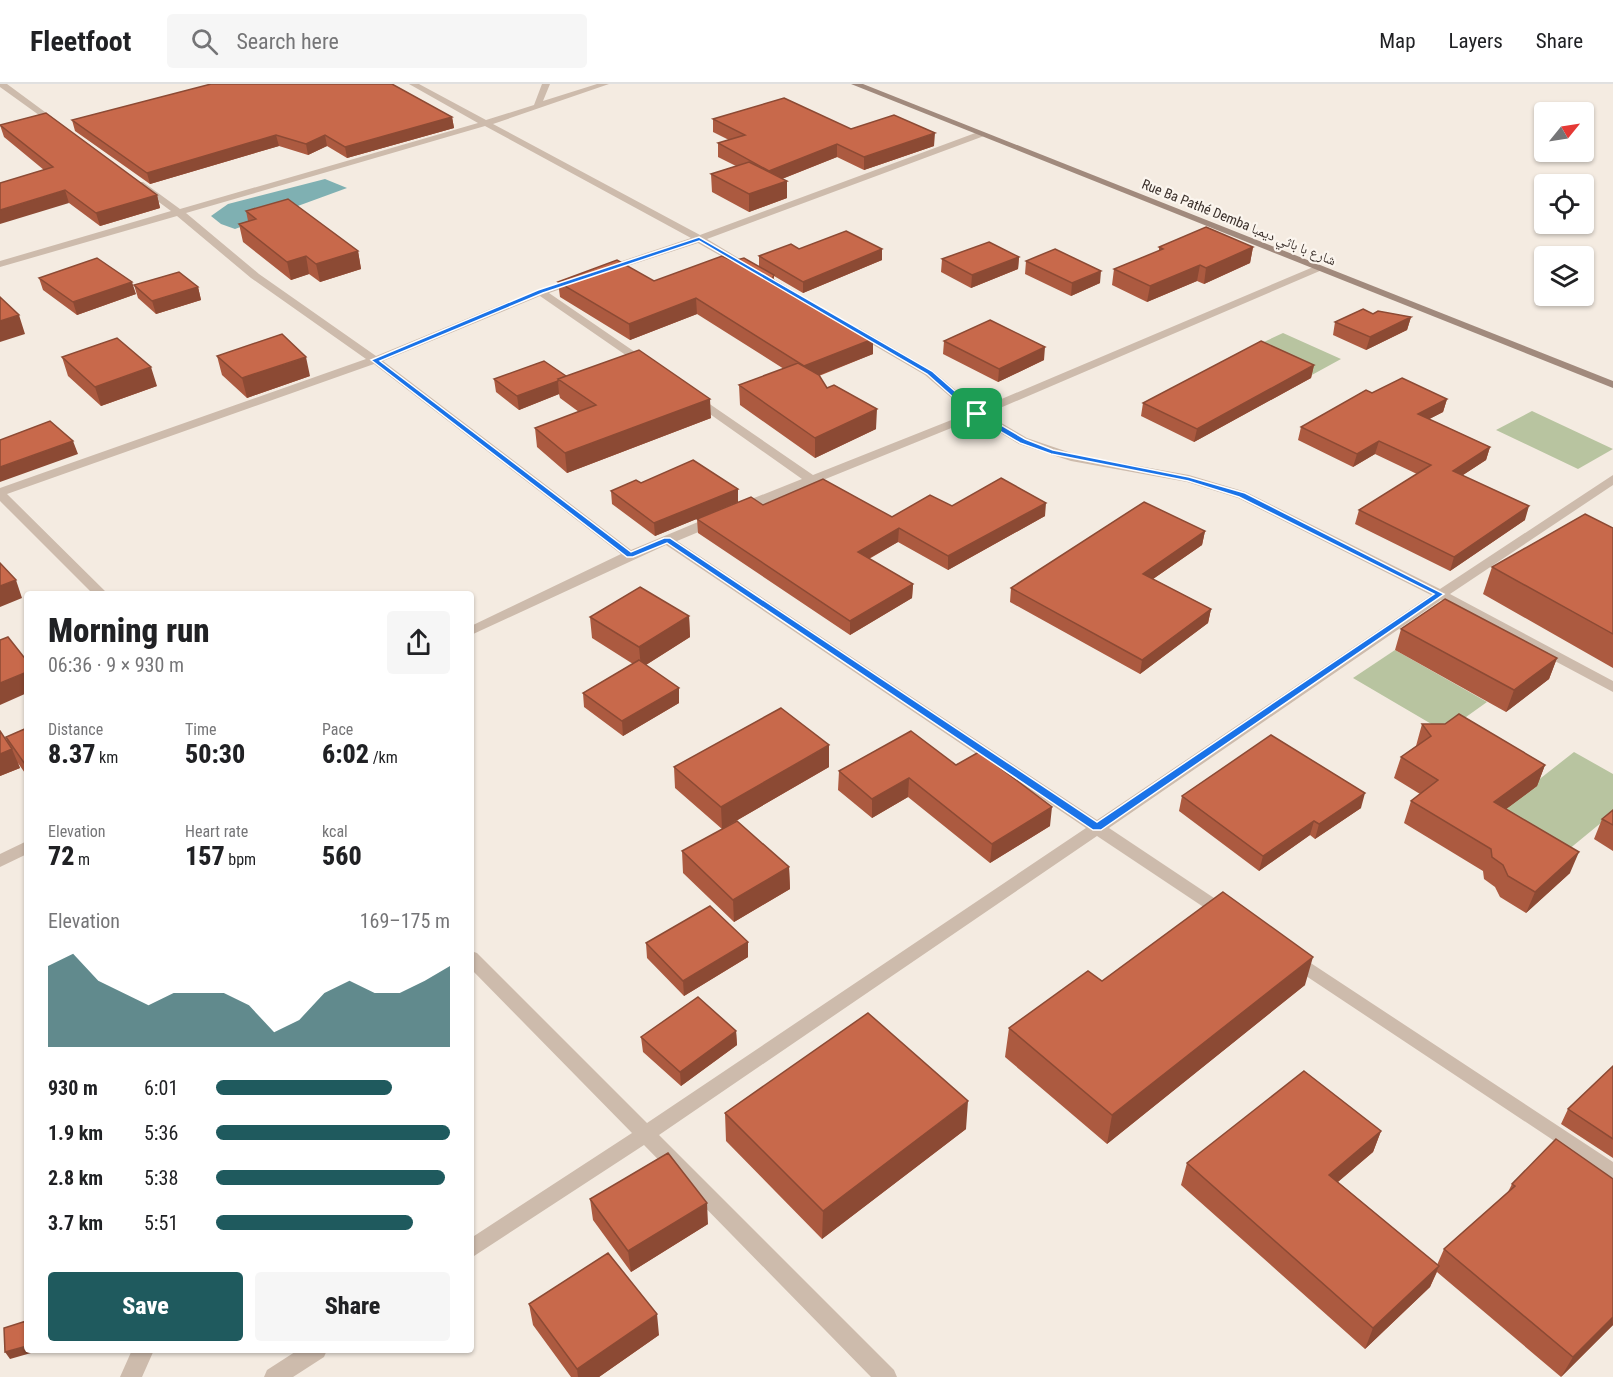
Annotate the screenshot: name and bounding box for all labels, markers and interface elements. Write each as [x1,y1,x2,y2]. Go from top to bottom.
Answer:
search box [167,14,587,68]
text: Fleetfoot [30,25,131,58]
icon: search [188,25,221,58]
text: Search here [236,29,339,54]
text: Map [1379,29,1416,53]
text: Layers [1449,29,1503,53]
text: Share [1536,29,1583,53]
north arrow [1534,102,1594,162]
map controls [1534,102,1594,306]
button: locate [1534,174,1594,234]
street label: Rue Ba Pathé Demba شارع با باثي ديمبا [1138,176,1338,272]
button: layers [1534,246,1594,306]
pin [951,388,1002,439]
icon: arrive [960,397,993,430]
text: Morning run [48,611,210,650]
button: share [387,611,450,674]
text: 06:36 · 9 × 930 m [48,653,184,677]
text: Distance [48,720,103,739]
text: Time [185,720,217,739]
text: Pace [322,720,353,739]
text: 8.37 [48,739,95,769]
text: 50:30 [185,739,245,769]
text: 6:02 [322,739,369,769]
text: km [95,748,118,767]
text: /km [369,748,398,767]
text: Elevation [48,822,106,841]
text: Heart rate [185,822,248,841]
text: kcal [322,822,348,841]
text: 72 [48,841,74,871]
text: 157 [185,841,225,871]
text: 560 [322,841,362,871]
text: m [74,850,90,869]
text: bpm [225,850,256,869]
text: Elevation [48,909,120,933]
text: 169–175 m [360,909,450,933]
text: 930 m [48,1076,98,1100]
text: 6:01 [144,1076,178,1100]
text: 1.9 km [48,1121,103,1145]
text: 5:36 [144,1121,178,1145]
text: 2.8 km [48,1166,103,1190]
text: 5:38 [144,1166,178,1190]
text: 3.7 km [48,1211,103,1235]
text: 5:51 [144,1211,178,1235]
button: Save [48,1272,243,1341]
button: Share [255,1272,450,1341]

